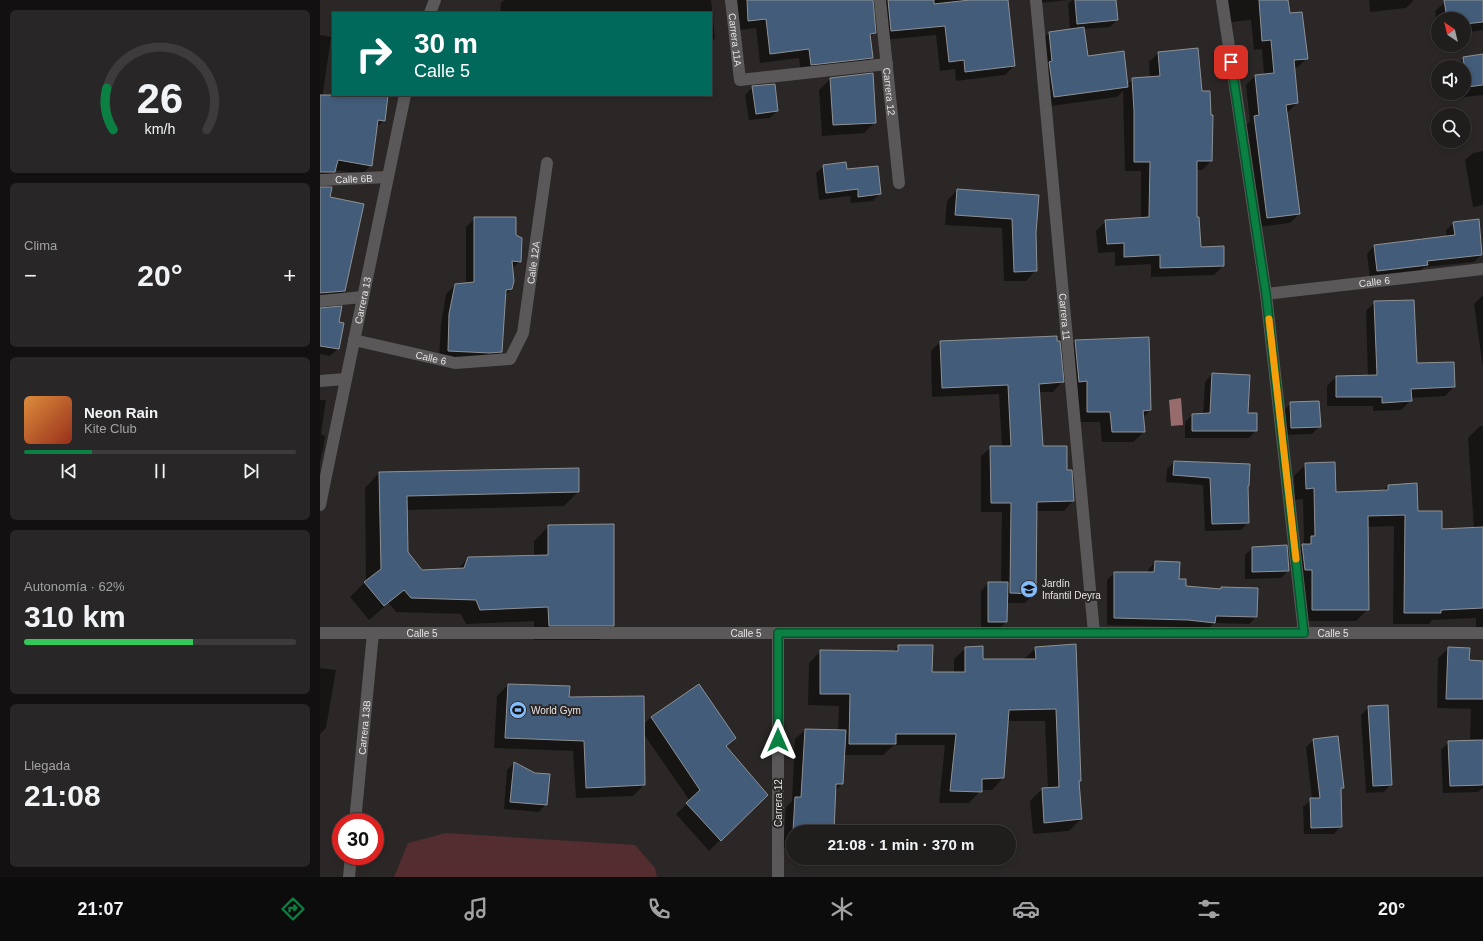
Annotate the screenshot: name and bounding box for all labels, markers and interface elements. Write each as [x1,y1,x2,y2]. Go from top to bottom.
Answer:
street label: Carrera 11A [727,12,743,67]
north arrow [1431,12,1471,52]
map controls [1431,12,1471,148]
icon: right [348,28,400,80]
text: 30 m [414,28,478,59]
pin [1214,45,1248,79]
icon: arrive [1220,51,1242,73]
button: sound [1431,60,1471,100]
text: Calle 5 [414,61,470,81]
street label: Carrera 12 [881,67,897,116]
text: 26 [137,75,183,122]
button: search [1431,108,1471,148]
text: km/h [145,120,176,136]
street label: Calle 6B [335,173,373,185]
text: Clima [24,238,57,253]
street label: Calle 12A [525,240,542,285]
text: 20° [137,259,183,292]
text: − [24,263,37,288]
text: + [283,263,296,288]
street label: Carrera 13 [353,275,373,325]
street label: Calle 6 [1358,275,1391,289]
street label: Carrera 11 [1057,293,1072,341]
street label: Calle 6 [414,349,448,367]
text: Neon Rain [84,404,158,421]
text: Kite Club [84,421,137,436]
icon: previous [58,460,80,482]
icon: pause [149,460,171,482]
icon: next [240,460,262,482]
place label: Jardín Infantil Deyra [1042,578,1101,601]
text: Autonomía · 62% [24,579,124,594]
school or university icon: Jardín Infantil Deyra [1019,579,1039,599]
text: 310 km [24,600,126,633]
street label: Calle 5 [406,628,438,639]
street label: Calle 5 [730,628,762,639]
street label: Calle 5 [1317,628,1349,639]
street label: Carrera 13B [356,699,373,755]
sports icon: World Gym [508,700,528,720]
place label: World Gym [531,705,581,716]
position arrow [757,719,799,761]
text: Llegada [24,758,70,773]
text: 21:08 [24,779,101,812]
street label: Carrera 12 [773,779,784,827]
speed limit sign: 30 [332,813,384,865]
text: 21:08 · 1 min · 370 m [828,836,974,853]
icon: directions [279,895,307,923]
icon: music [462,895,490,923]
icon: phone [645,895,673,923]
icon: climate [828,895,856,923]
icon: car [1012,895,1040,923]
icon: filters [1195,895,1223,923]
text: 21:07 [78,899,124,919]
text: 20° [1378,899,1405,919]

